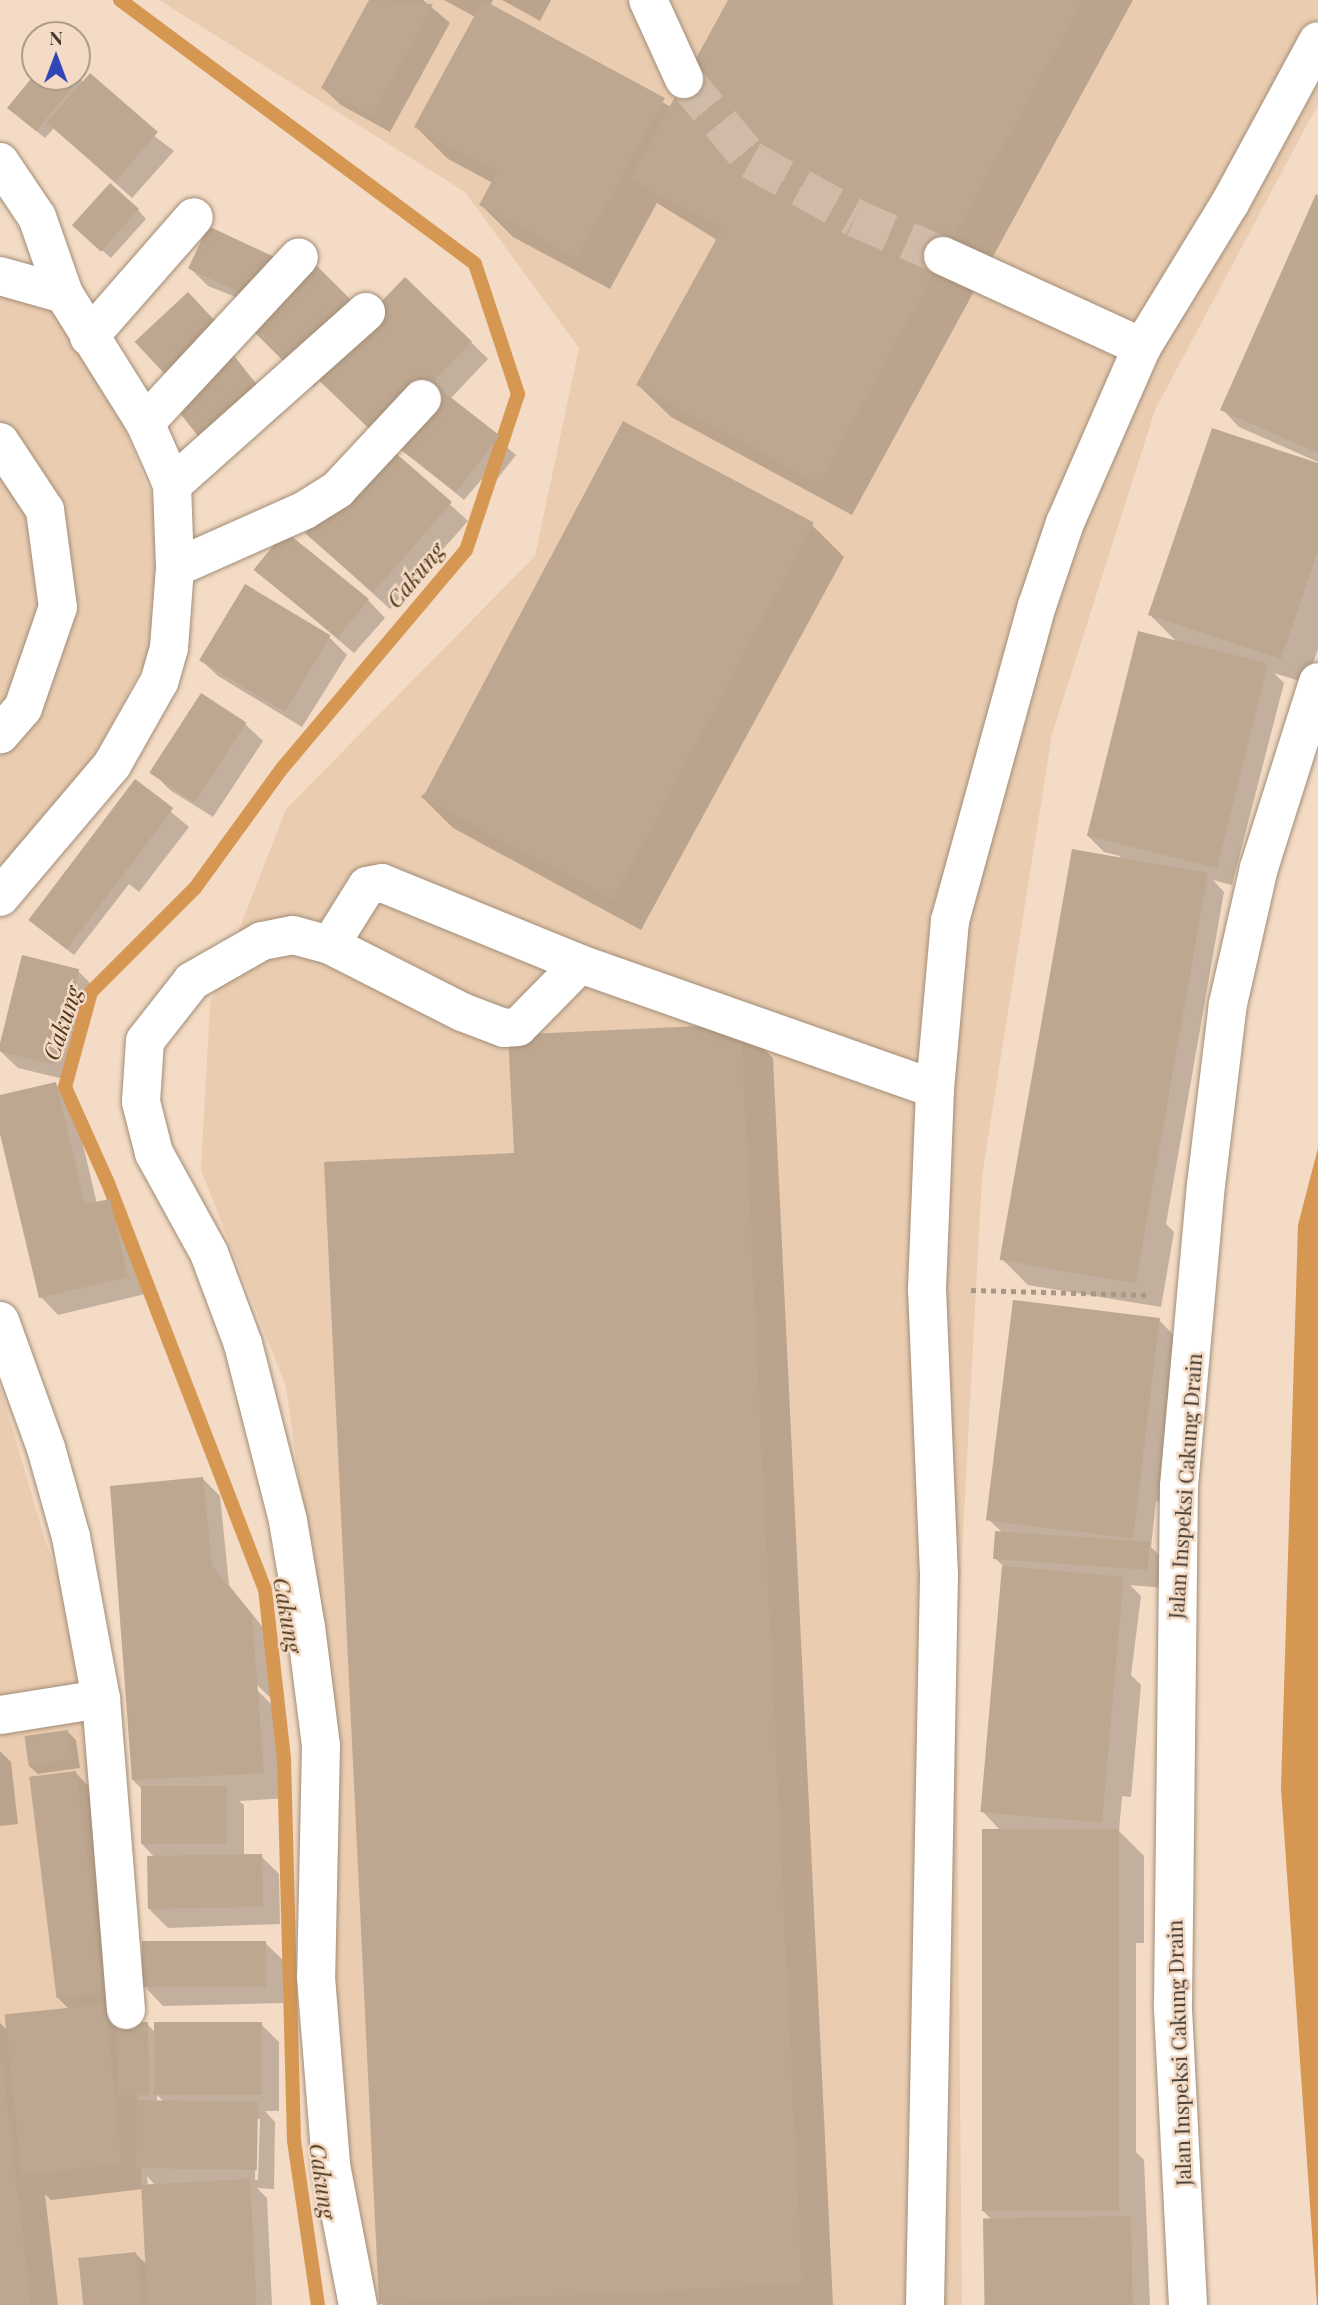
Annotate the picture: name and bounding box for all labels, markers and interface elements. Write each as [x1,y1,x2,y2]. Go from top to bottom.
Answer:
north arrow [21,21,91,91]
text: N [49,24,63,50]
water label: Cakung [380,537,450,613]
water label: Cakung [37,983,87,1063]
street label: Jalan Inspeksi Cakung Drain [1162,1352,1206,1620]
water label: Cakung [268,1575,308,1655]
street label: Jalan Inspeksi Cakung Drain [1161,1920,1195,2186]
water label: Cakung [304,2141,342,2221]

